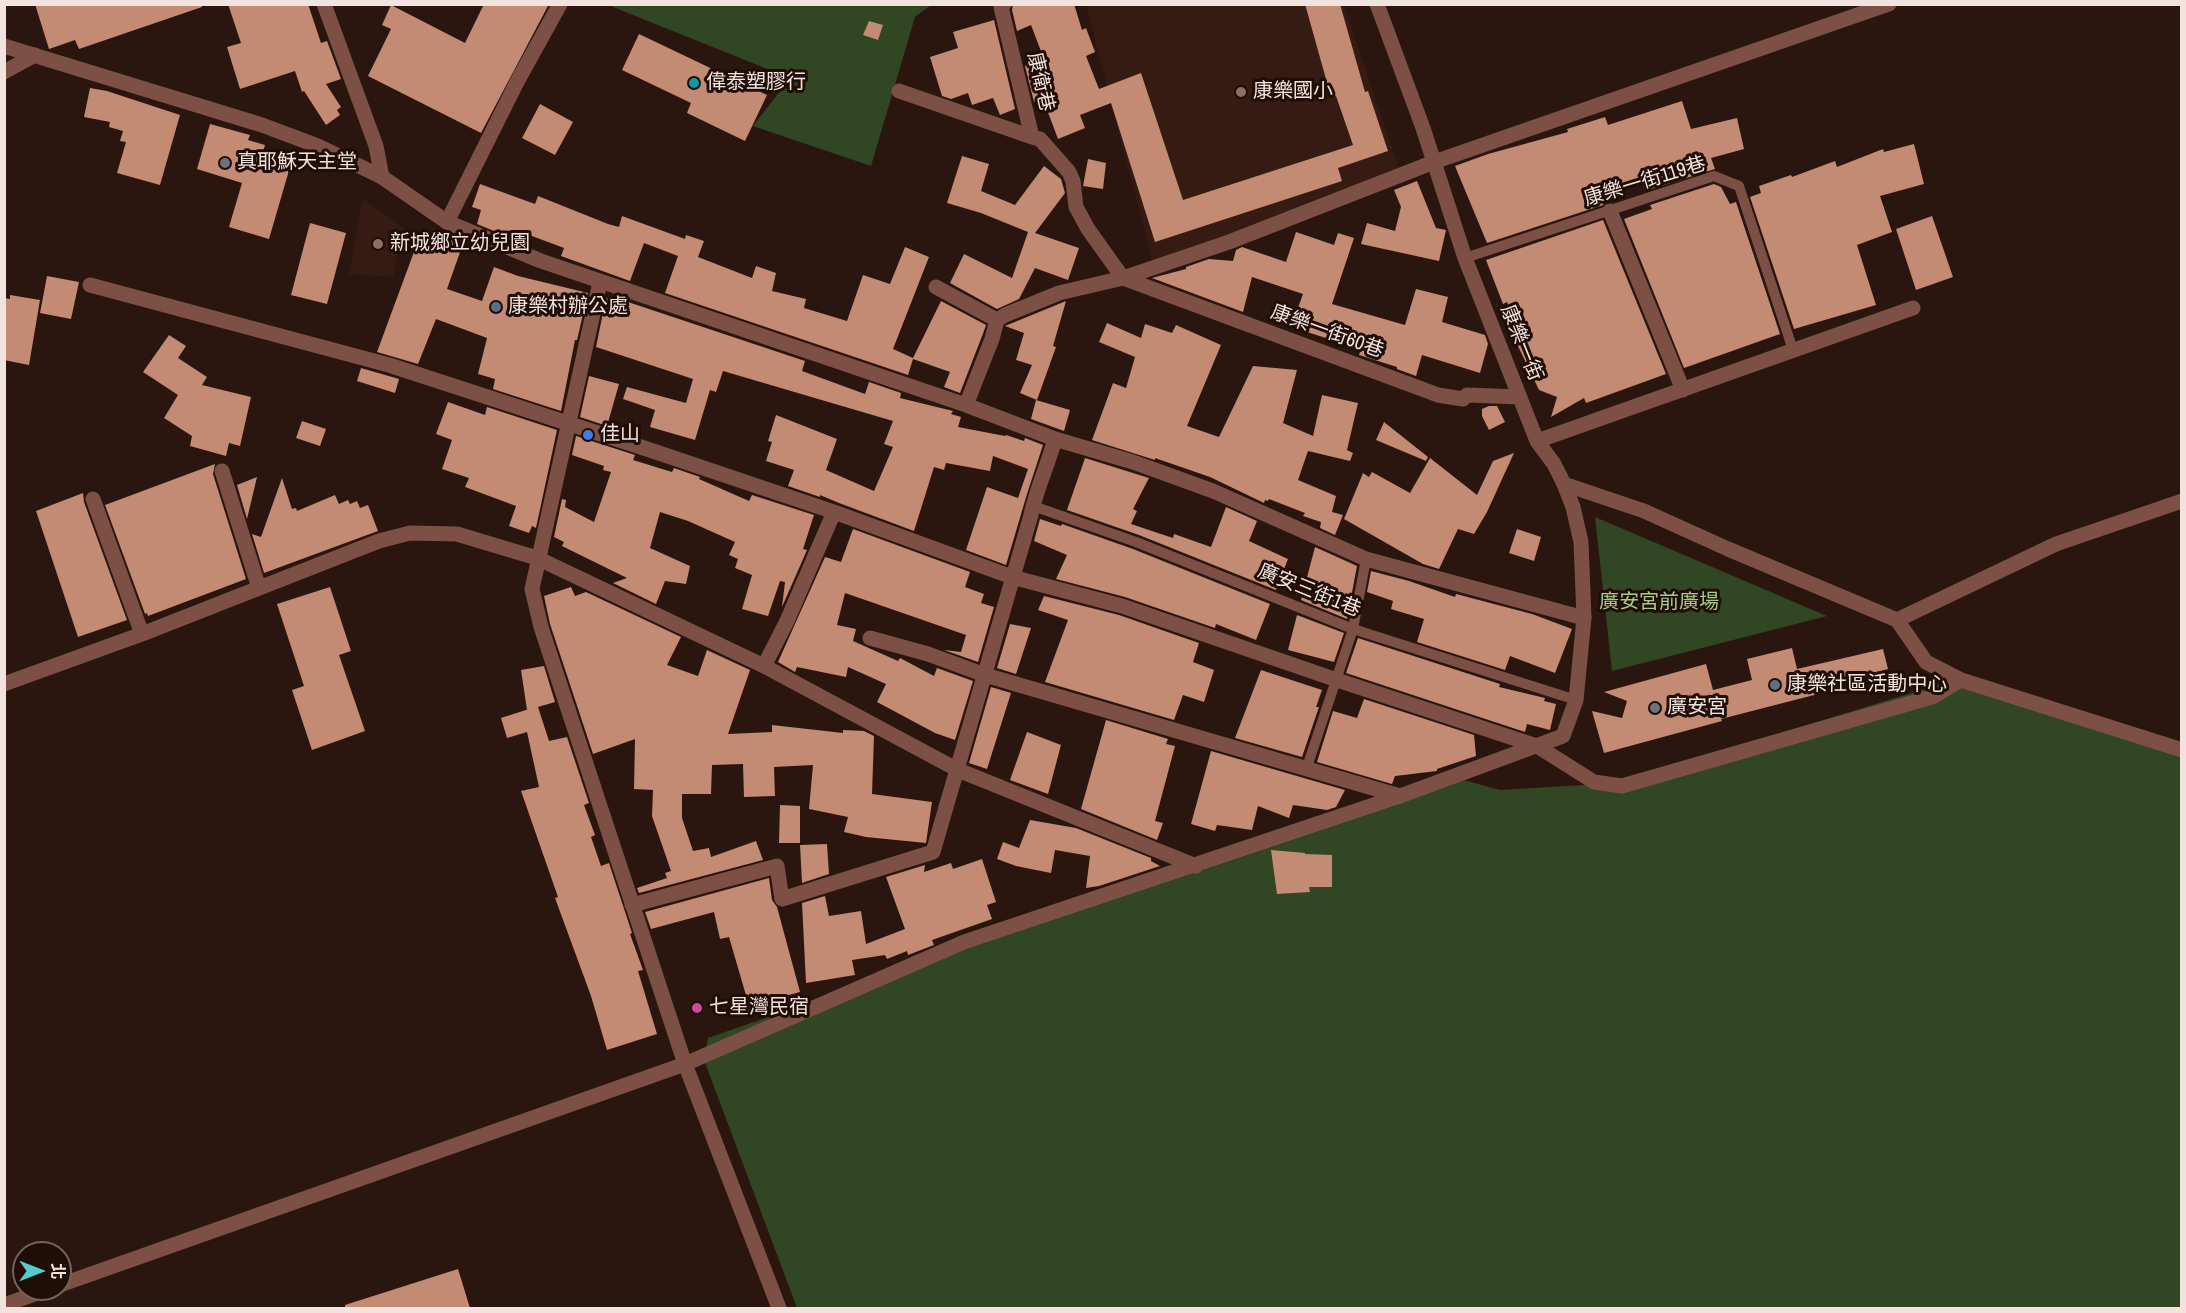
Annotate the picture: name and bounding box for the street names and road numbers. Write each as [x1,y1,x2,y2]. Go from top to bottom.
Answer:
street label: 康衛巷 [1022,50,1058,114]
street label: 康樂一街119巷 [1581,152,1709,212]
street label: 康樂一街60巷 [1267,301,1387,363]
street label: 康樂一街 [1495,301,1547,385]
street label: 廣安三街1巷 [1254,559,1364,623]

